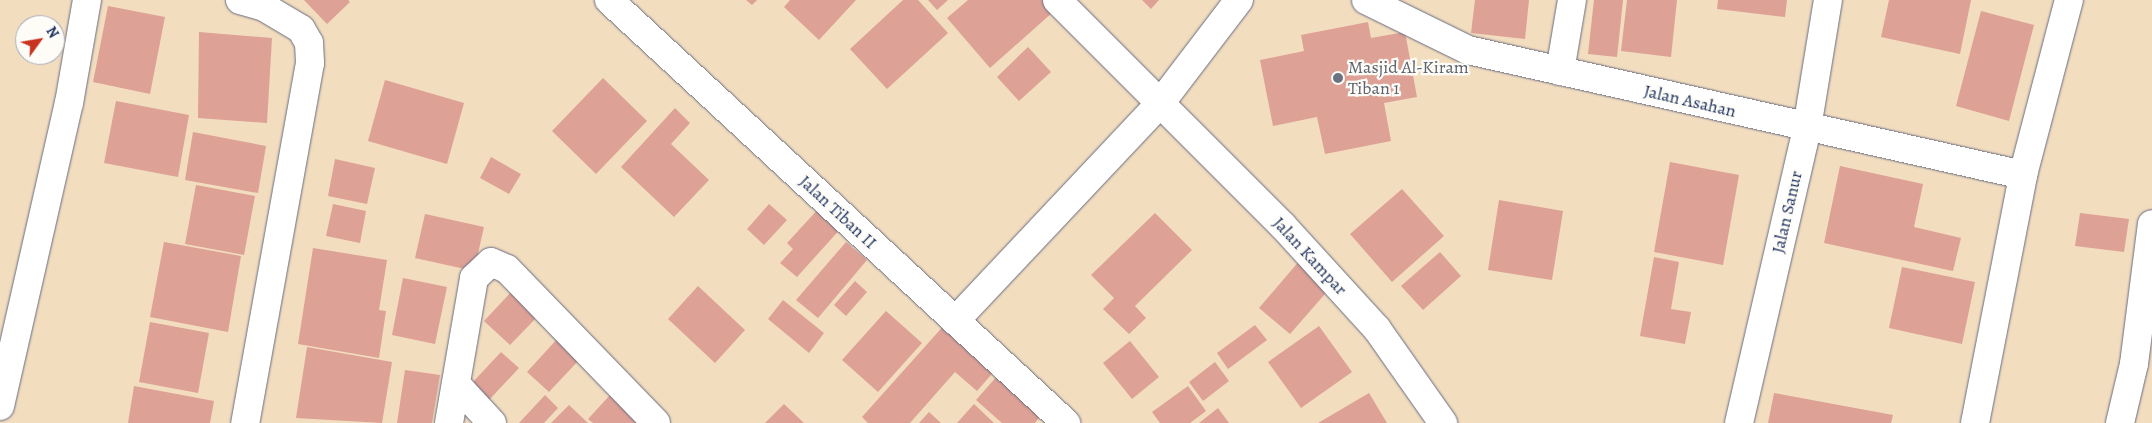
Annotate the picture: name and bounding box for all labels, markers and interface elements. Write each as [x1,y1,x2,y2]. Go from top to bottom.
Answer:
north arrow [15,15,65,65]
text: N [42,23,63,42]
place label: Masjid Al-Kiram Tiban 1 [1348,57,1469,100]
marker: Masjid Al-Kiram Tiban 1 [1332,72,1344,84]
street label: Jalan Asahan [1642,80,1738,122]
street label: Jalan Sanur [1767,169,1807,255]
street label: Jalan Tiban II [795,171,881,253]
street label: Jalan Kampar [1268,212,1352,300]

